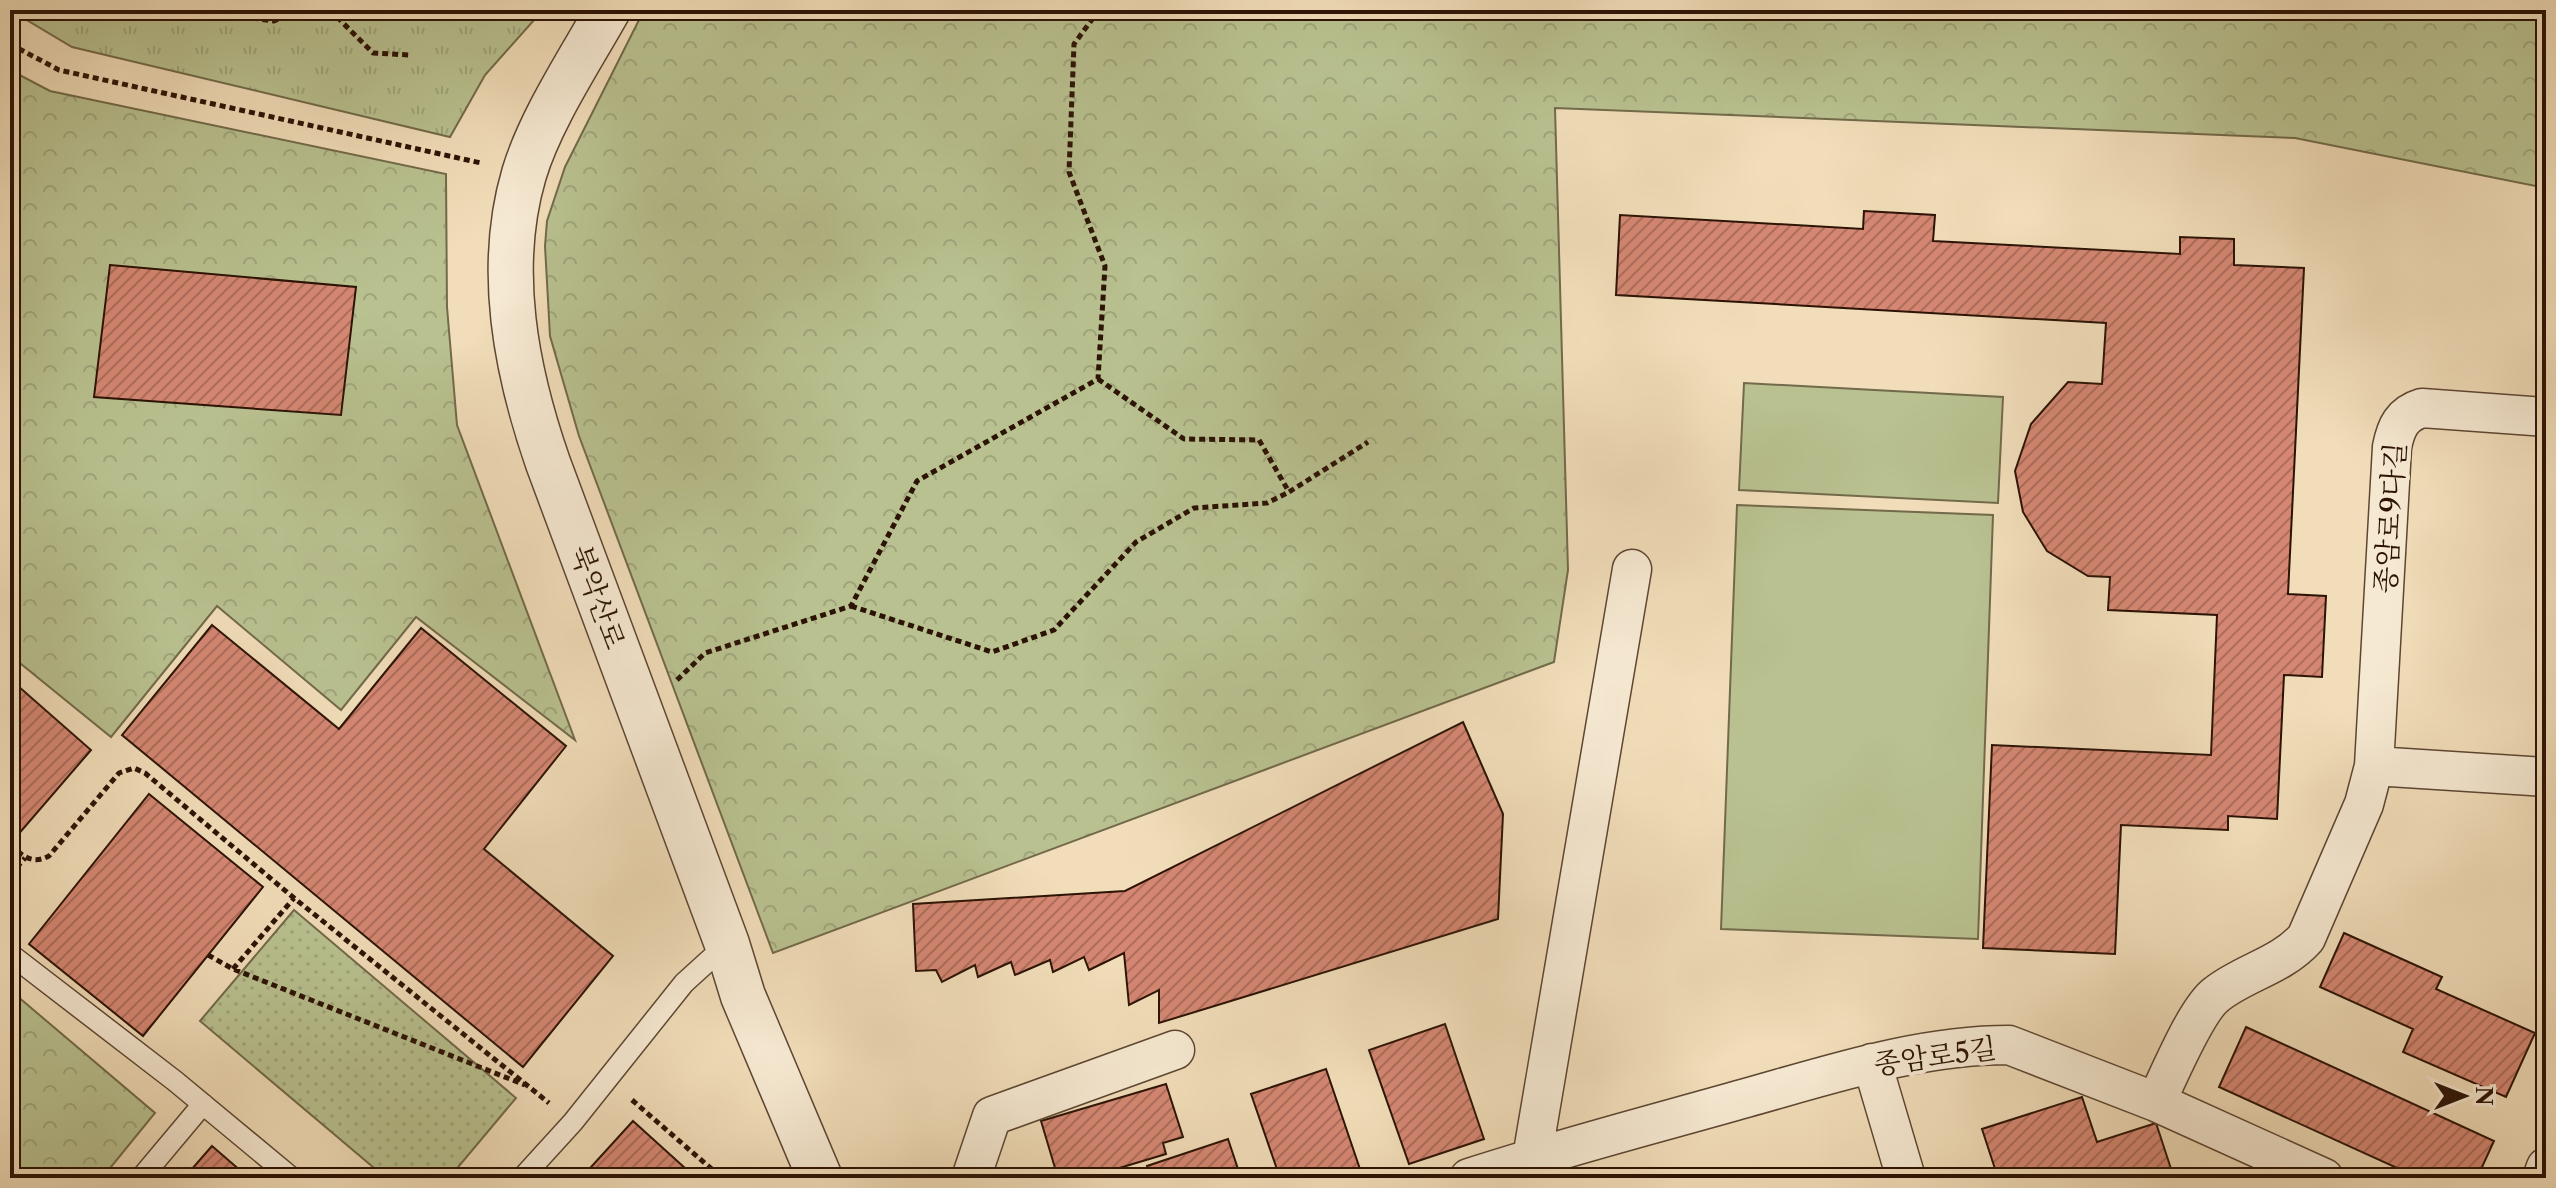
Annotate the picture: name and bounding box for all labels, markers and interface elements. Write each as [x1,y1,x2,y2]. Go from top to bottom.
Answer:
street label: 종암로9다길 [2368,441,2412,595]
street label: 북악산로 [564,540,632,654]
street label: 종암로5길 [1872,1031,1998,1081]
north arrow [2424,1056,2504,1136]
text: N [2470,1086,2497,1106]

